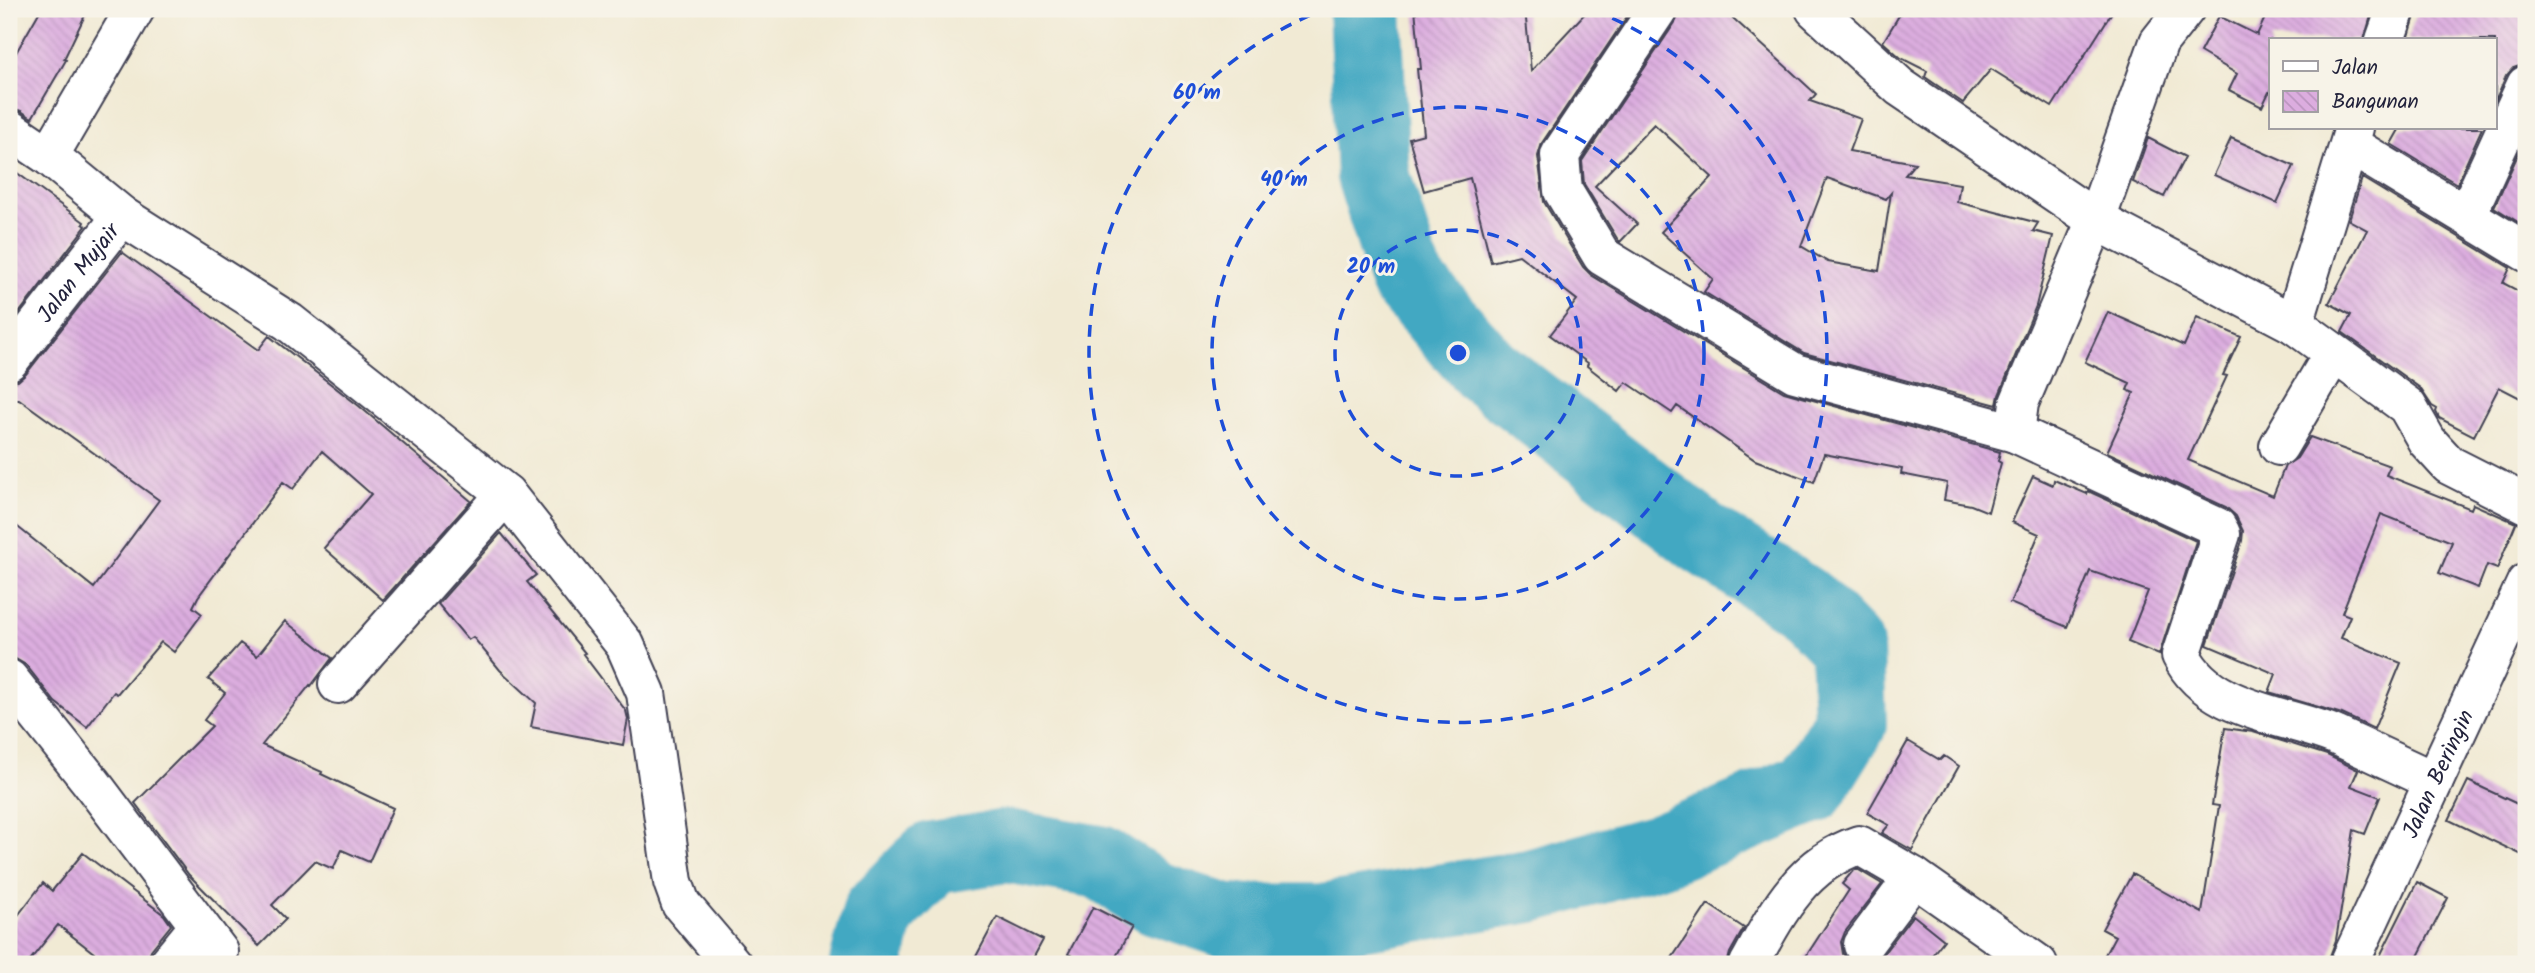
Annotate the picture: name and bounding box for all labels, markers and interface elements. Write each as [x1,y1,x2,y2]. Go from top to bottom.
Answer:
legend [2269,38,2496,130]
text: Jalan [2332,52,2378,85]
text: 60 m [1173,77,1221,110]
text: Bangunan [2332,86,2419,119]
text: 40 m [1260,164,1308,197]
street label: Jalan Mujair [29,215,131,332]
text: 20 m [1347,251,1395,284]
centre of rings [1446,341,1470,365]
street label: Jalan Beringin [2394,704,2485,845]

